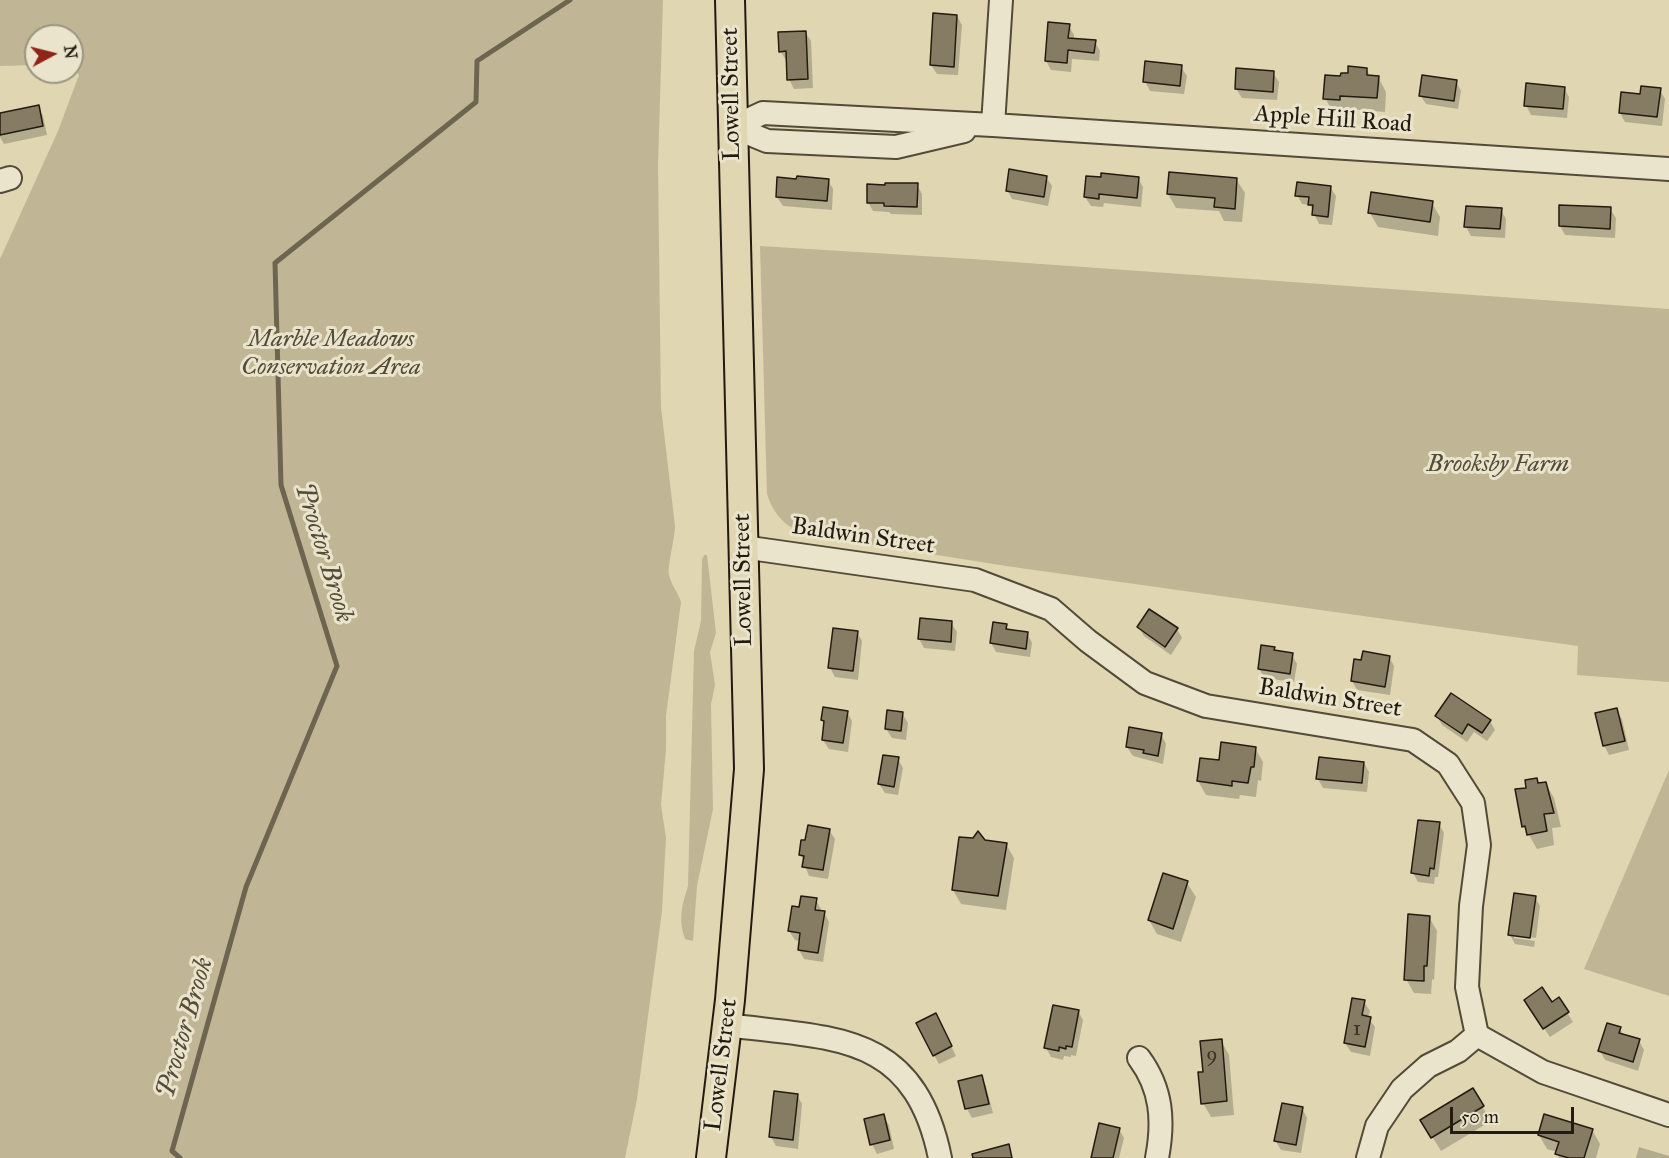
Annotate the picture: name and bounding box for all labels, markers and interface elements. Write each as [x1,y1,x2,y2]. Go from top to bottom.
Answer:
north arrow [24,24,84,84]
street label: Lowell Street [716,27,748,161]
text: N [60,44,81,60]
street label: Apple Hill Road [1253,100,1413,140]
park label: Marble Meadows Conservation Area [241,326,421,382]
park label: Brooksby Farm [1427,451,1569,479]
water label: Proctor Brook [287,480,359,626]
street label: Lowell Street [728,513,760,647]
street label: Baldwin Street [789,513,937,561]
street label: Baldwin Street [1256,673,1404,725]
water label: Proctor Brook [151,954,221,1102]
street label: Lowell Street [700,997,744,1133]
house number: 1 [1353,1017,1361,1043]
house number: 9 [1206,1043,1218,1069]
scale bar [1453,1095,1578,1133]
text: 50 m [1461,1106,1499,1128]

